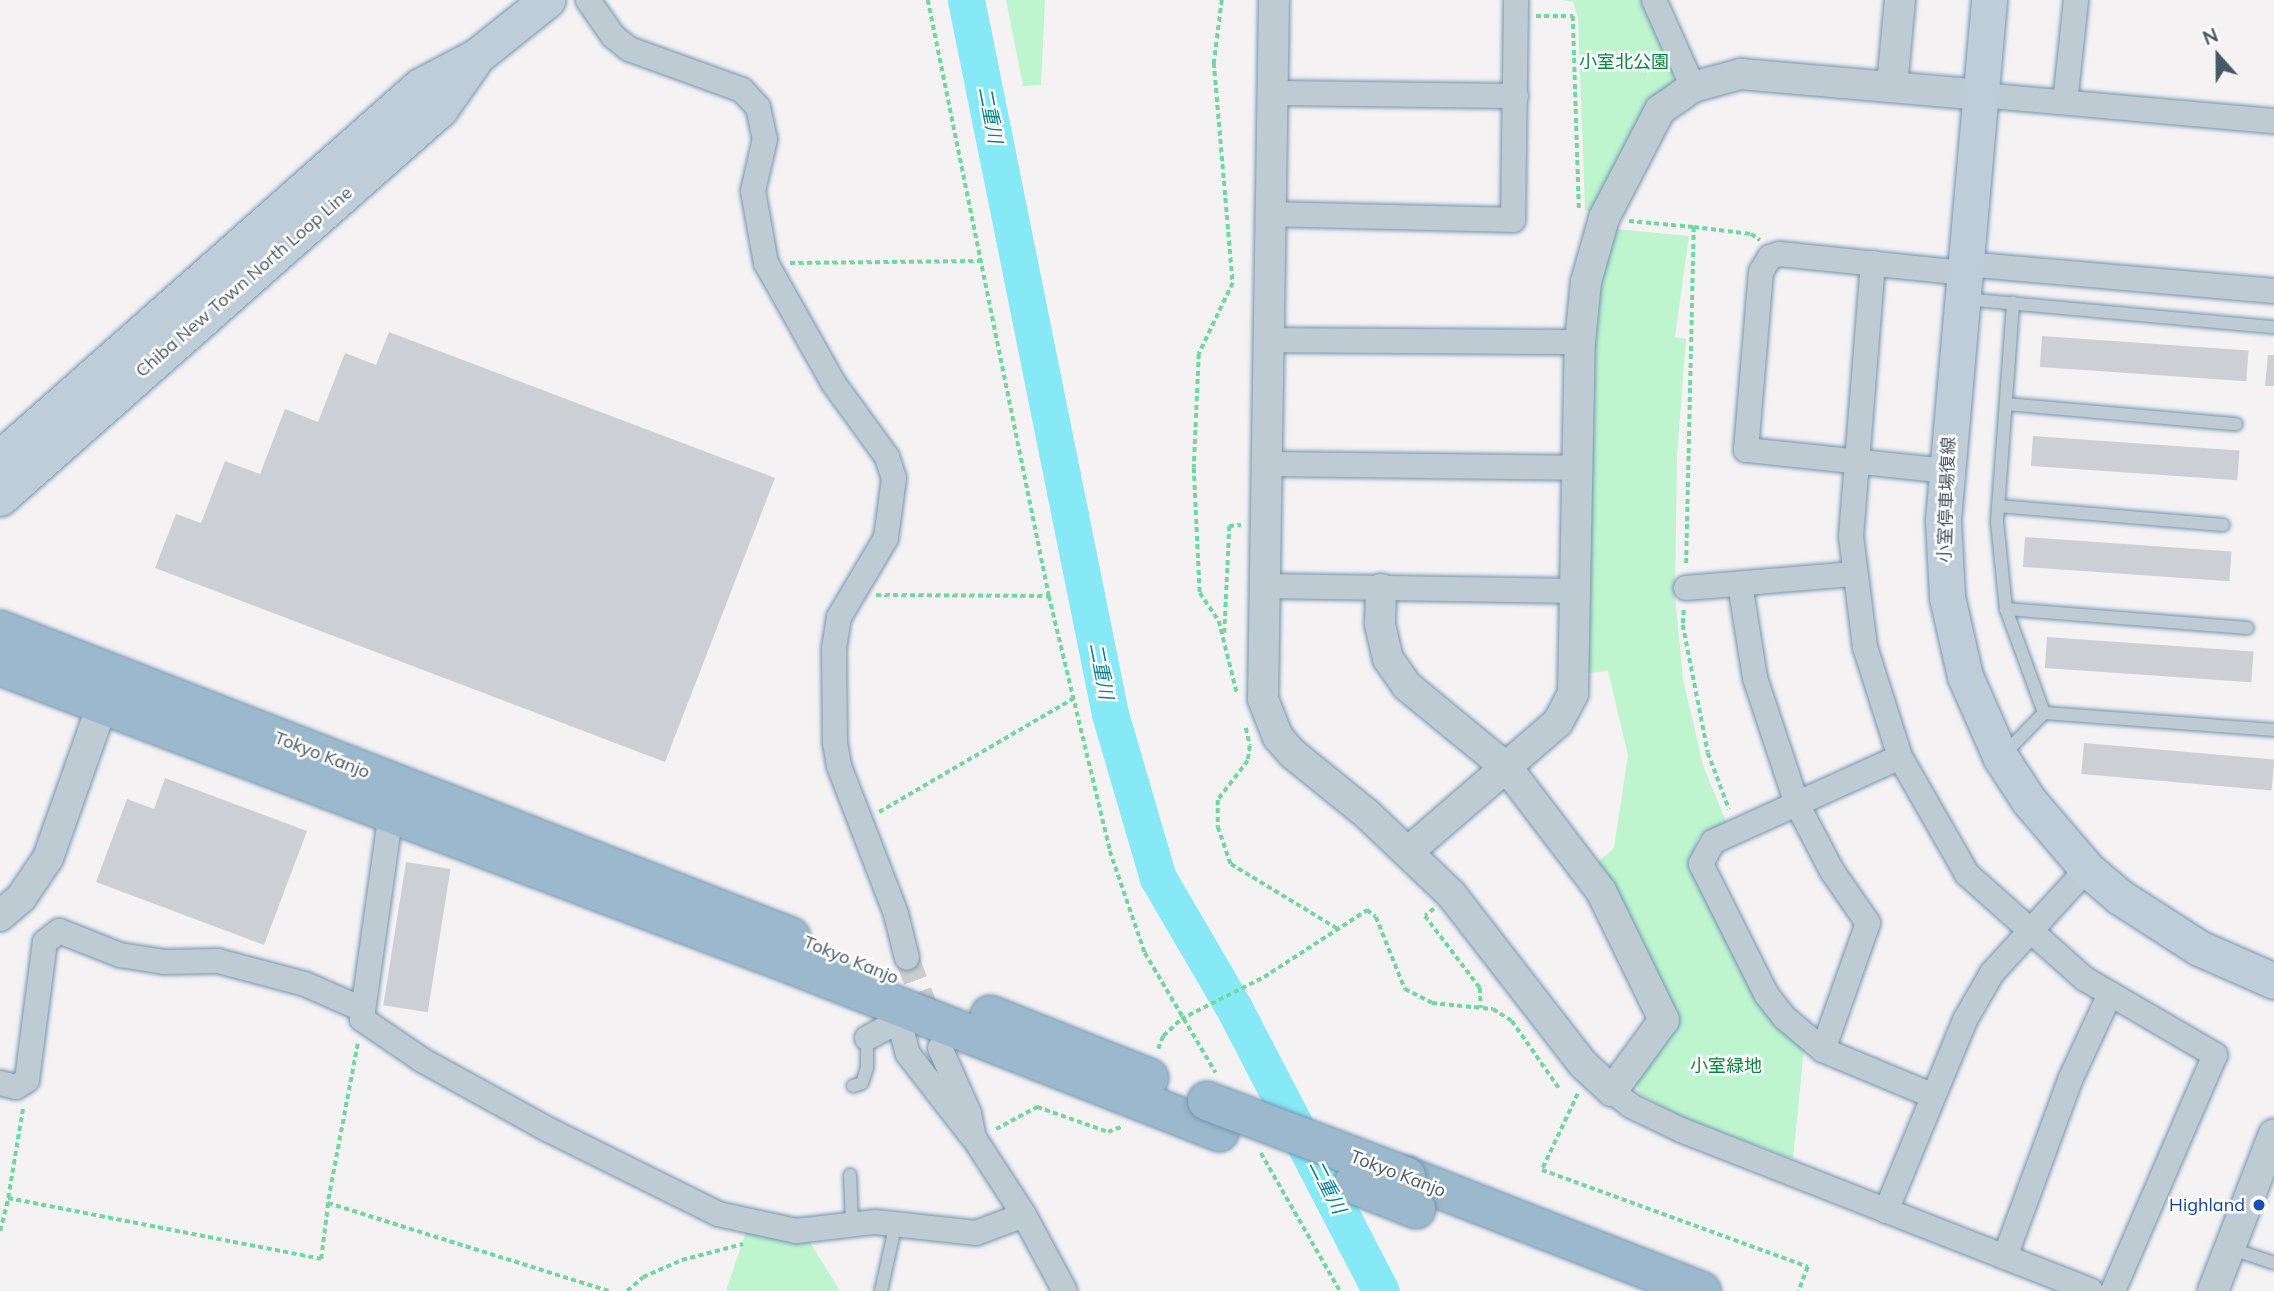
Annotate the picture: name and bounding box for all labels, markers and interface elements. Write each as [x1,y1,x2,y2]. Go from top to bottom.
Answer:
north arrow [2183,21,2253,91]
text: N [2199,23,2221,50]
park label: 小室北公園 [1579,51,1669,73]
water label: 二重川 [973,85,1007,145]
street label: Chiba New Town North Loop Line [131,182,357,382]
street label: 小室停車場復線 [1934,437,1960,563]
water label: 二重川 [1084,641,1118,701]
street label: Tokyo Kanjo [271,727,373,783]
street label: Tokyo Kanjo [800,931,902,989]
park label: 小室緑地 [1690,1055,1762,1077]
street label: Tokyo Kanjo [1347,1146,1449,1202]
water label: 二重川 [1304,1156,1350,1218]
place label: Highland [2169,1194,2245,1216]
marker: Highland [2251,1197,2267,1213]

